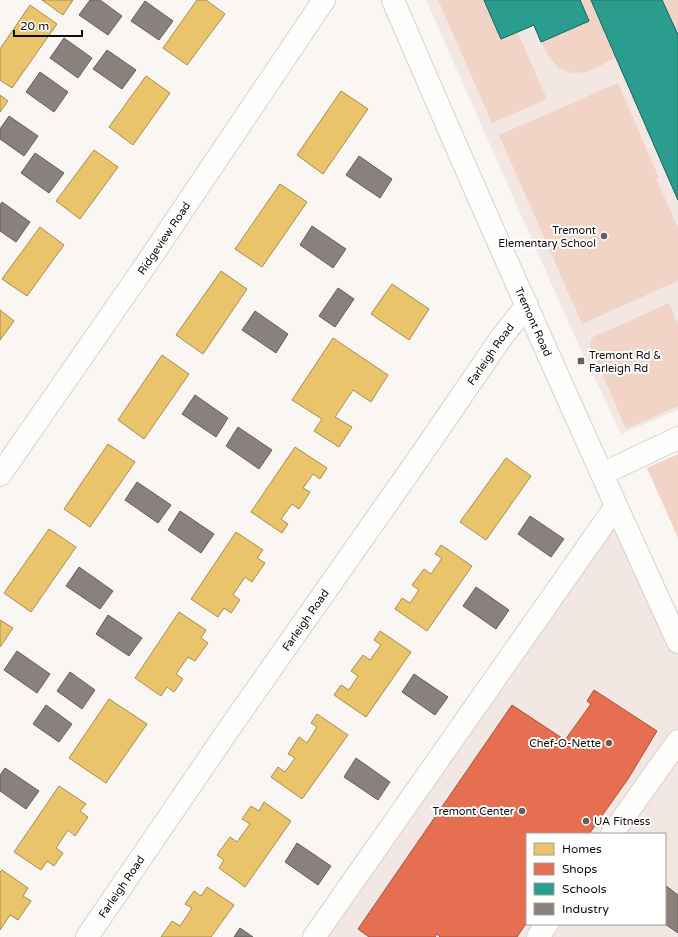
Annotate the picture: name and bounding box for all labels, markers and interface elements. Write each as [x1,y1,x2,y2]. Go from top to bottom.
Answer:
scale bar [14,12,82,38]
text: 20 m [20,19,49,33]
street label: Ridgeview Road [135,200,193,277]
place label: Tremont Elementary School [498,224,596,250]
marker: Tremont Elementary School [599,231,609,241]
street label: Tremont Road [512,285,554,359]
street label: Farleigh Road [465,321,517,388]
place label: Tremont Rd & Farleigh Rd [589,349,661,375]
marker: Tremont Rd & Farleigh Rd [576,356,586,366]
street label: Farleigh Road [280,587,332,654]
place label: Chef-O-Nette [529,737,601,750]
marker: Chef-O-Nette [604,738,614,748]
place label: Tremont Center [432,805,515,818]
marker: Tremont Center [517,806,527,816]
place label: UA Fitness [594,815,650,828]
marker: UA Fitness [581,816,591,826]
legend [526,833,666,925]
text: Homes [562,842,602,856]
street label: Farleigh Road [96,853,148,920]
text: Shops [562,862,597,876]
text: Schools [562,882,607,896]
text: Industry [562,902,609,916]

